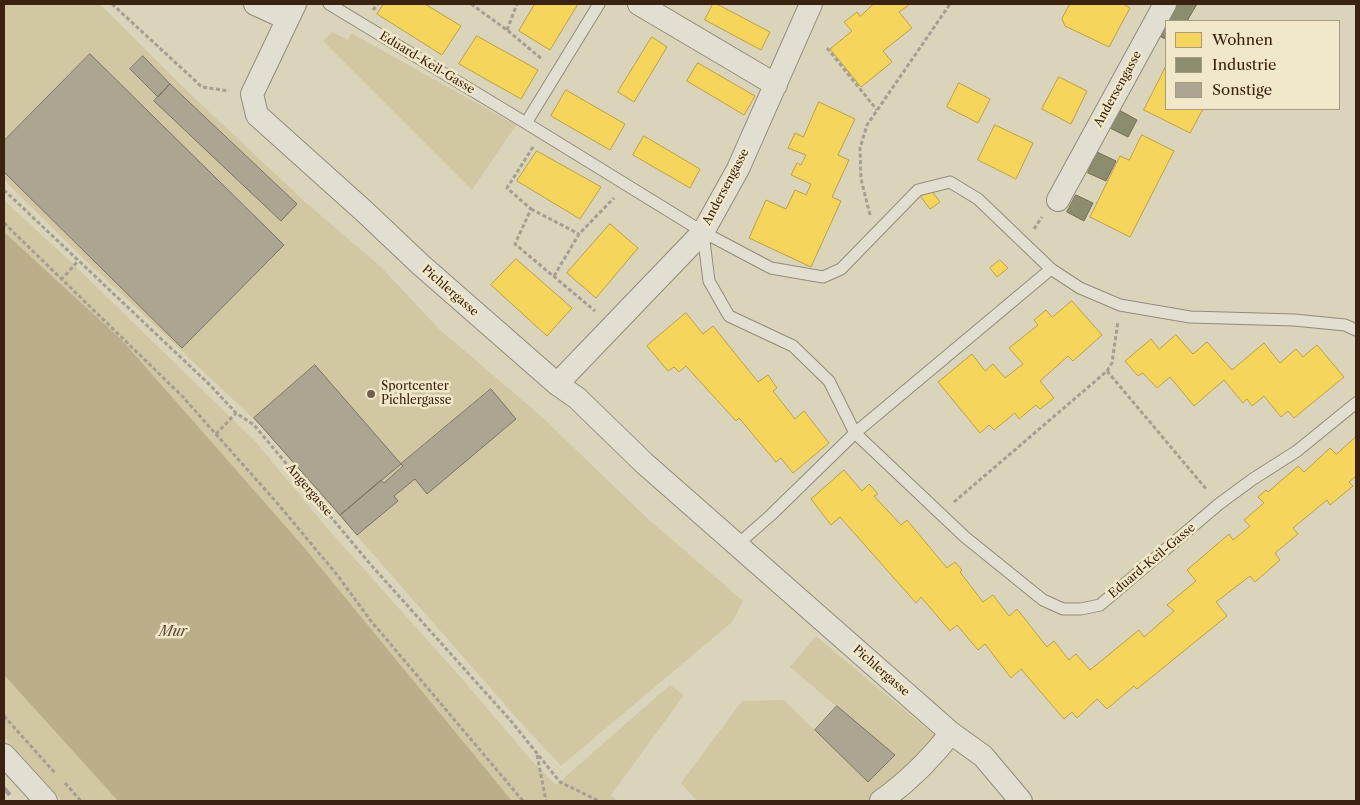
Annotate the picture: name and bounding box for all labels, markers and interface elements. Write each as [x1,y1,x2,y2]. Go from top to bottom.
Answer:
legend [1165,20,1340,110]
street label: Eduard-Keil-Gasse [377,29,477,97]
text: Wohnen [1212,30,1273,49]
street label: Andersengasse [1091,48,1145,130]
text: Industrie [1212,55,1276,74]
text: Sonstige [1212,80,1272,99]
street label: Andersengasse [700,146,752,228]
street label: Pichlergasse [419,262,481,320]
place label: Sportcenter Pichlergasse [381,380,451,408]
marker: Sportcenter Pichlergasse [365,388,377,400]
street label: Angergasse [283,461,335,519]
street label: Eduard-Keil-Gasse [1106,521,1198,601]
water label: Mur [159,624,187,640]
street label: Pichlergasse [850,642,912,700]

